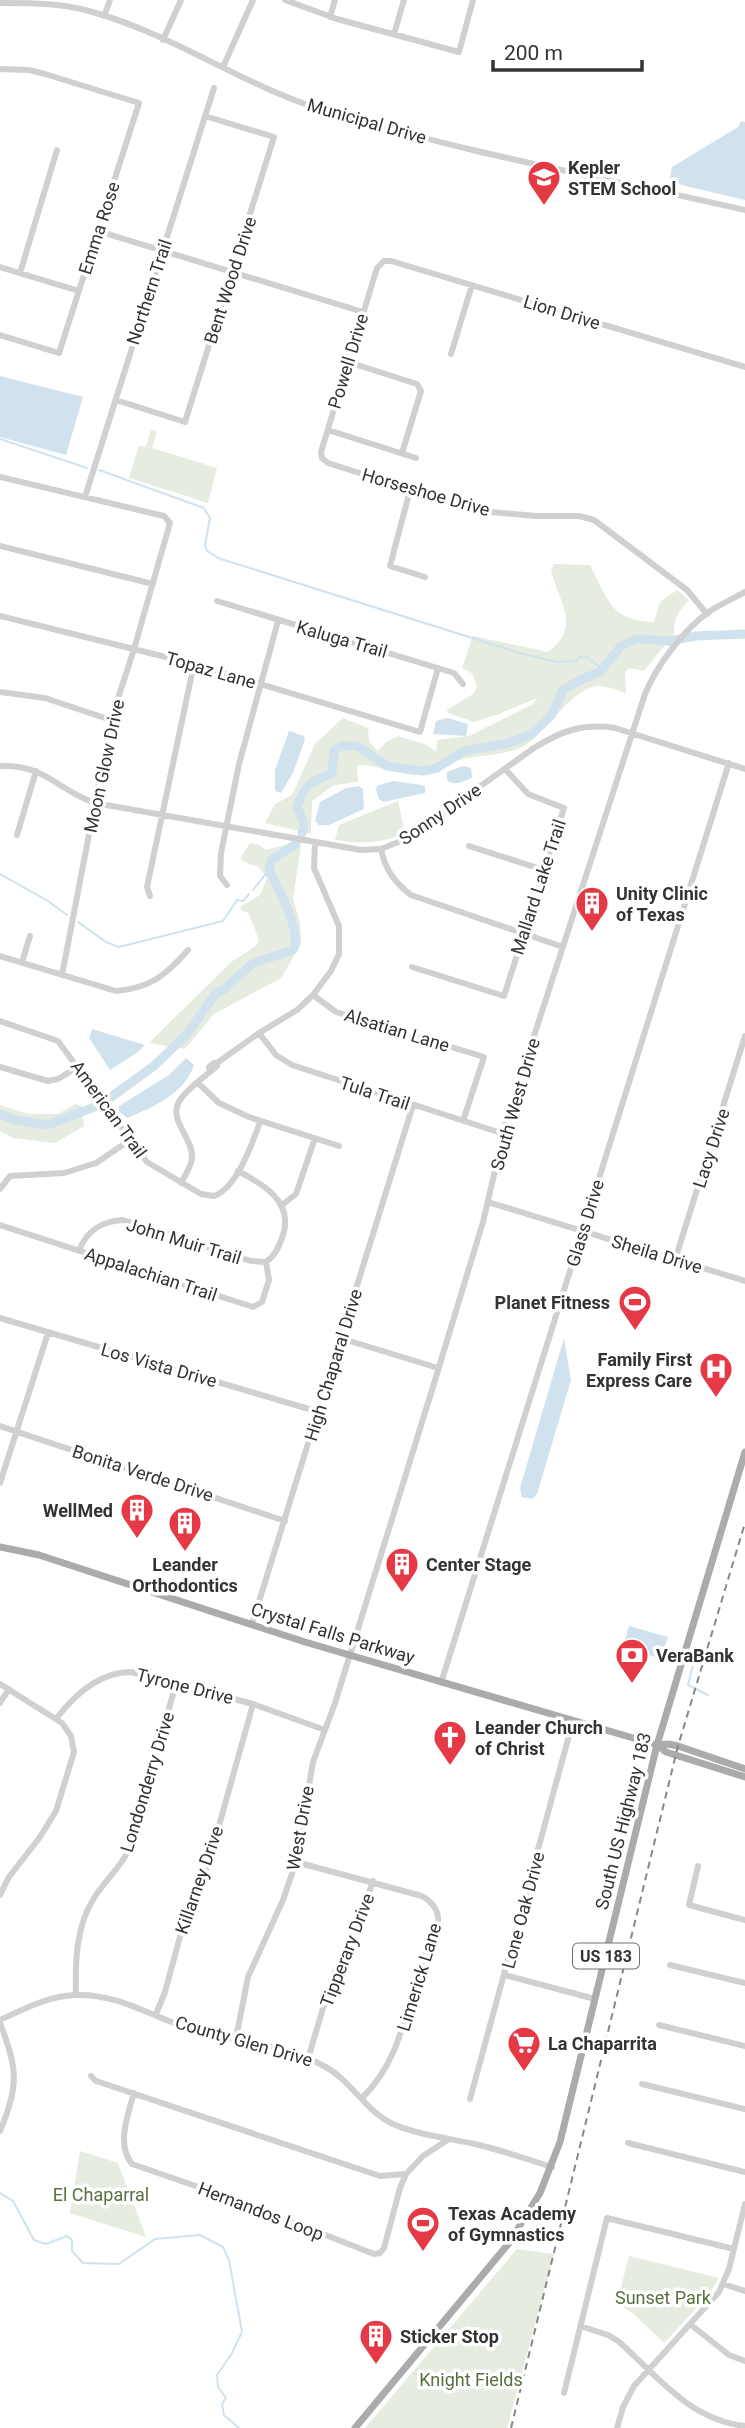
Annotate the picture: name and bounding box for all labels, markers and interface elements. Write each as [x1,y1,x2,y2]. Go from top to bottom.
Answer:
scale bar [493,28,642,72]
text: 200 m [504,41,563,65]
street label: Municipal Drive [305,94,429,148]
place label: Kepler STEM School [568,157,676,199]
school or university icon: Kepler STEM School [525,158,563,207]
street label: Emma Rose [74,179,124,277]
street label: Bent Wood Drive [200,214,260,346]
street label: Northern Trail [122,237,176,347]
street label: Lion Drive [521,290,603,334]
street label: Powell Drive [324,311,372,411]
street label: Horseshoe Drive [360,464,492,520]
street label: Kaluga Trail [294,616,390,662]
street label: Topaz Lane [164,647,258,693]
street label: Moon Glow Drive [80,697,128,835]
street label: Sonny Drive [395,779,485,849]
street label: Mallard Lake Trail [506,817,570,957]
place label: Unity Clinic of Texas [616,883,708,925]
building icon: Unity Clinic of Texas [573,884,611,933]
street label: Alsatian Lane [342,1004,452,1056]
street label: South West Drive [486,1036,544,1172]
street label: American Trail [67,1056,151,1162]
street label: Tula Trail [337,1072,413,1114]
street label: Lacy Drive [688,1106,734,1190]
street label: Glass Drive [562,1177,608,1269]
street label: John Muir Trail [124,1214,244,1268]
street label: Sheila Drive [609,1230,705,1278]
street label: Appalachian Trail [82,1243,220,1305]
sports icon: Planet Fitness [616,1283,654,1332]
street label: High Chaparal Drive [300,1286,366,1444]
place label: Planet Fitness [495,1292,610,1313]
street label: Los Vista Drive [99,1338,219,1392]
place label: Family First Express Care [586,1349,692,1391]
hospital icon: Family First Express Care [697,1350,735,1399]
street label: Bonita Verde Drive [70,1440,216,1506]
building icon: WellMed [118,1491,156,1540]
place label: WellMed [43,1500,113,1521]
building icon: Leander Orthodontics [166,1504,204,1553]
building icon: Center Stage [383,1545,421,1594]
place label: Leander Orthodontics [132,1554,238,1596]
place label: Center Stage [426,1554,532,1575]
street label: Crystal Falls Parkway [249,1598,418,1668]
bank icon: VeraBank [613,1636,651,1685]
place label: VeraBank [656,1645,734,1666]
street label: Tyrone Drive [134,1664,236,1708]
street label: Londonderry Drive [116,1709,178,1855]
place label: Leander Church of Christ [475,1717,603,1759]
church icon: Leander Church of Christ [431,1718,469,1767]
street label: South US Highway 183 [591,1730,655,1912]
street label: West Drive [282,1784,318,1872]
street label: Killarney Drive [171,1823,227,1937]
street label: Lone Oak Drive [497,1849,549,1971]
street label: Tipperary Drive [316,1890,378,2010]
street label: Limerick Lane [393,1920,445,2034]
road number: US 183 [573,1944,639,1968]
street label: County Glen Drive [173,2011,315,2071]
supermarket icon: La Chaparrita [505,2024,543,2073]
place label: La Chaparrita [548,2033,657,2054]
street label: Hernandos Loop [195,2177,327,2245]
park label: El Chaparral [53,2184,149,2205]
place label: Texas Academy of Gymnastics [448,2203,577,2245]
sports icon: Texas Academy of Gymnastics [404,2204,442,2253]
park label: Sunset Park [615,2287,712,2308]
building icon: Sticker Stop [357,2317,395,2366]
place label: Sticker Stop [400,2326,499,2347]
park label: Knight Fields [419,2369,523,2390]

